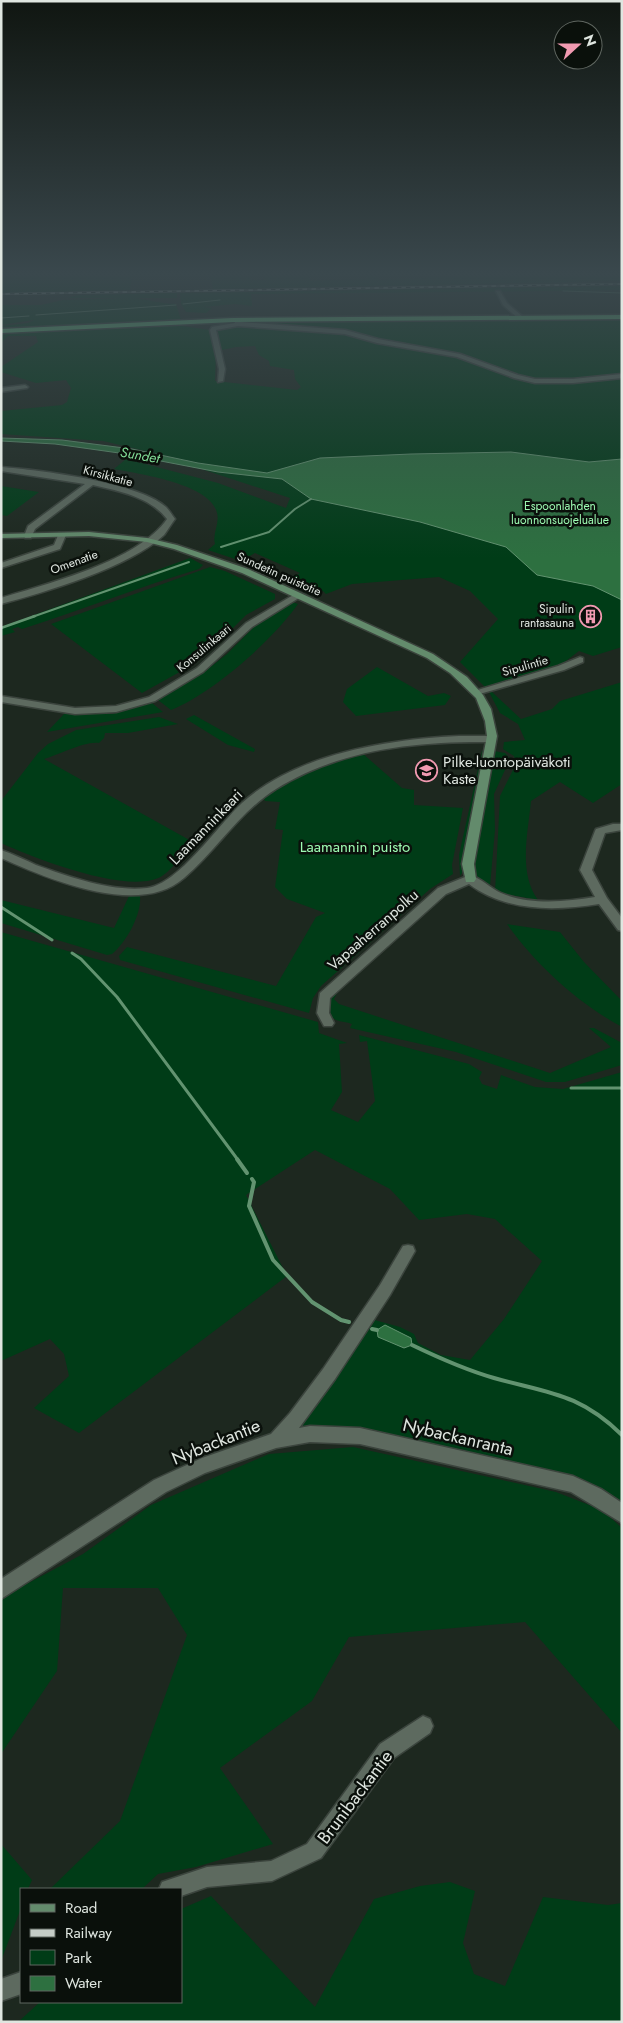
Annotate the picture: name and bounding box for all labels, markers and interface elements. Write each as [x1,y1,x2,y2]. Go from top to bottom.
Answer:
north arrow [553,20,603,70]
text: N [579,32,601,49]
water label: Sundet [119,442,162,468]
street label: Kirsikkatie [81,461,135,491]
park label: Espoonlahden luonnonsuojelualue [511,497,609,529]
street label: Omenatie [48,545,100,579]
street label: Sundetin puistotie [234,547,324,601]
place label: Sipulin rantasauna [520,600,574,632]
building icon: Sipulin rantasauna [578,604,602,628]
street label: Konsulinkaari [173,620,235,676]
street label: Sipulintie [500,651,550,681]
place label: Pilke-luontopäiväkoti Kaste [443,751,571,790]
school or university icon: Pilke-luontopäiväkoti Kaste [415,759,439,783]
street label: Laamanninkaari [164,784,248,870]
park label: Laamannin puisto [300,836,410,858]
street label: Vapaaherranpolku [323,884,423,976]
street label: Nybackantie [168,1412,264,1472]
street label: Nybackanranta [400,1412,516,1462]
street label: Brunibackantie [311,1745,399,1849]
legend [20,1888,182,2003]
text: Road [65,1897,97,1919]
text: Railway [65,1922,112,1944]
text: Park [65,1947,92,1969]
text: Water [65,1972,103,1994]

